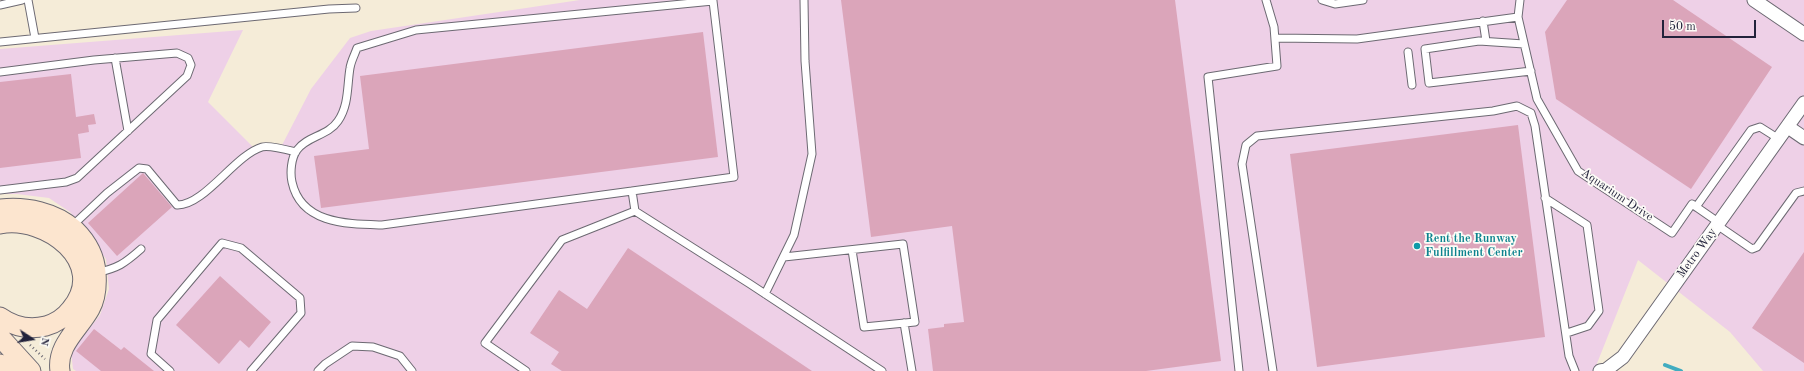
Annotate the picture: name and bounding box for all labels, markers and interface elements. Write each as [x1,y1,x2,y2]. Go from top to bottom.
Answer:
scale bar [1664,12,1758,38]
text: 50 m [1669,21,1696,33]
street label: Aquarium Drive [1578,166,1656,224]
street label: Metro Way [1674,225,1720,281]
place label: Rent the Runway Fulfillment Center [1425,232,1523,260]
marker: Rent the Runway Fulfillment Center [1412,241,1422,251]
north arrow [12,319,52,359]
text: N [38,336,50,347]

